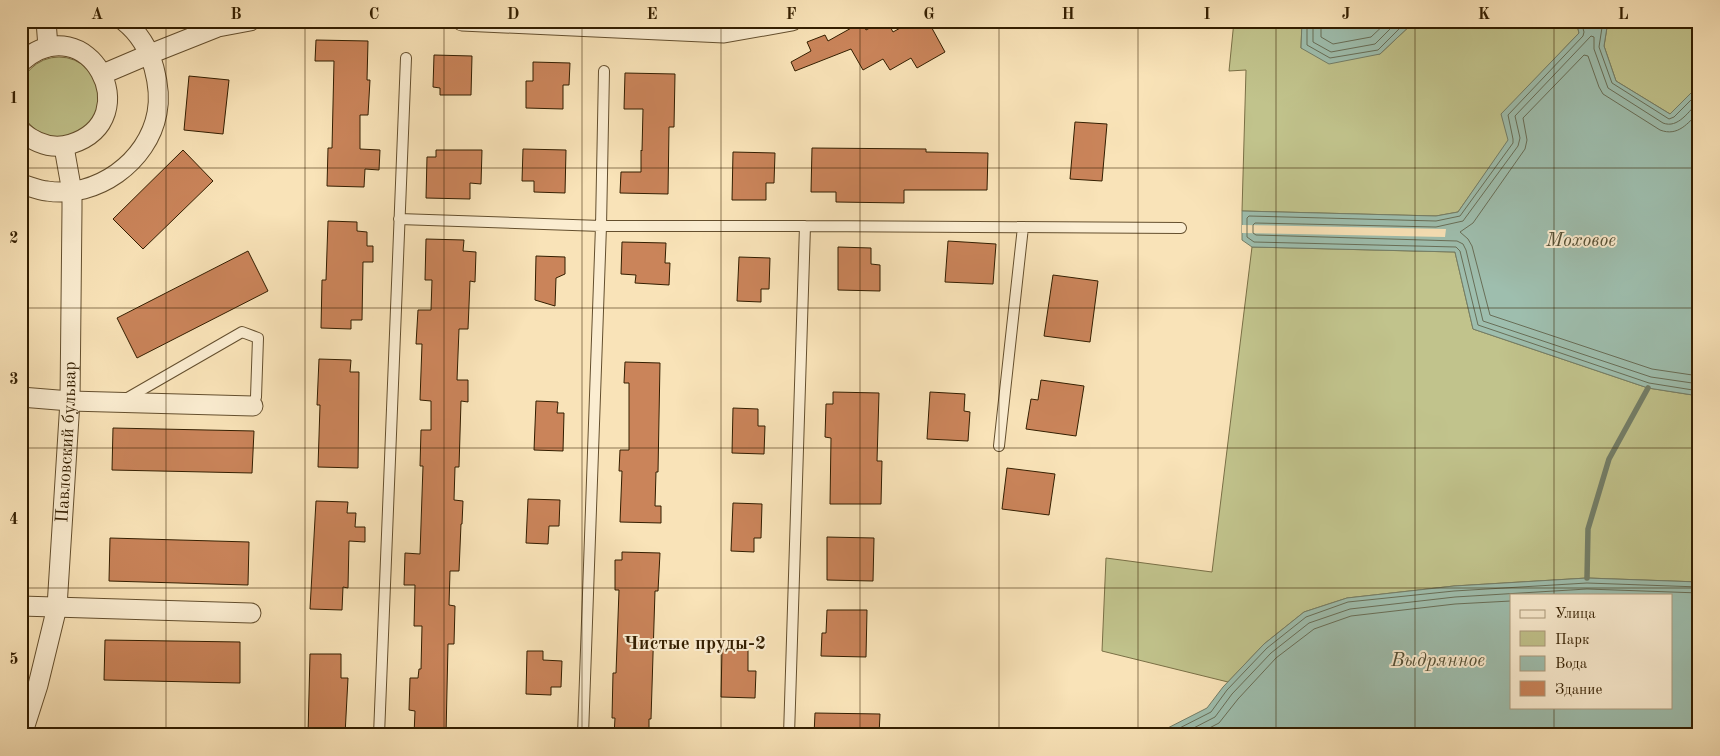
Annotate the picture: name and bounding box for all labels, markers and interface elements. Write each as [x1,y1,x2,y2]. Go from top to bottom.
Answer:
text: A [91,7,103,23]
text: B [230,7,242,23]
text: C [369,7,379,23]
text: D [507,7,519,23]
text: E [646,7,658,23]
text: F [786,7,797,23]
text: G [923,7,935,23]
text: H [1061,7,1075,23]
text: I [1203,7,1211,23]
text: J [1342,7,1351,23]
text: K [1478,7,1490,23]
text: L [1618,7,1629,23]
text: 1 [9,91,19,107]
text: 2 [9,231,19,247]
water label: Моховое [1545,232,1616,251]
street label: Павловский бульвар [53,361,79,523]
text: 3 [9,372,19,388]
text: 4 [9,512,19,528]
legend [1510,594,1672,708]
text: Улица [1555,607,1596,622]
text: Парк [1555,633,1590,648]
district label: Чистые пруды-2 [624,635,766,654]
text: 5 [9,652,19,668]
water label: Выдрянное [1390,652,1485,671]
text: Вода [1555,657,1588,672]
text: Здание [1555,683,1602,698]

